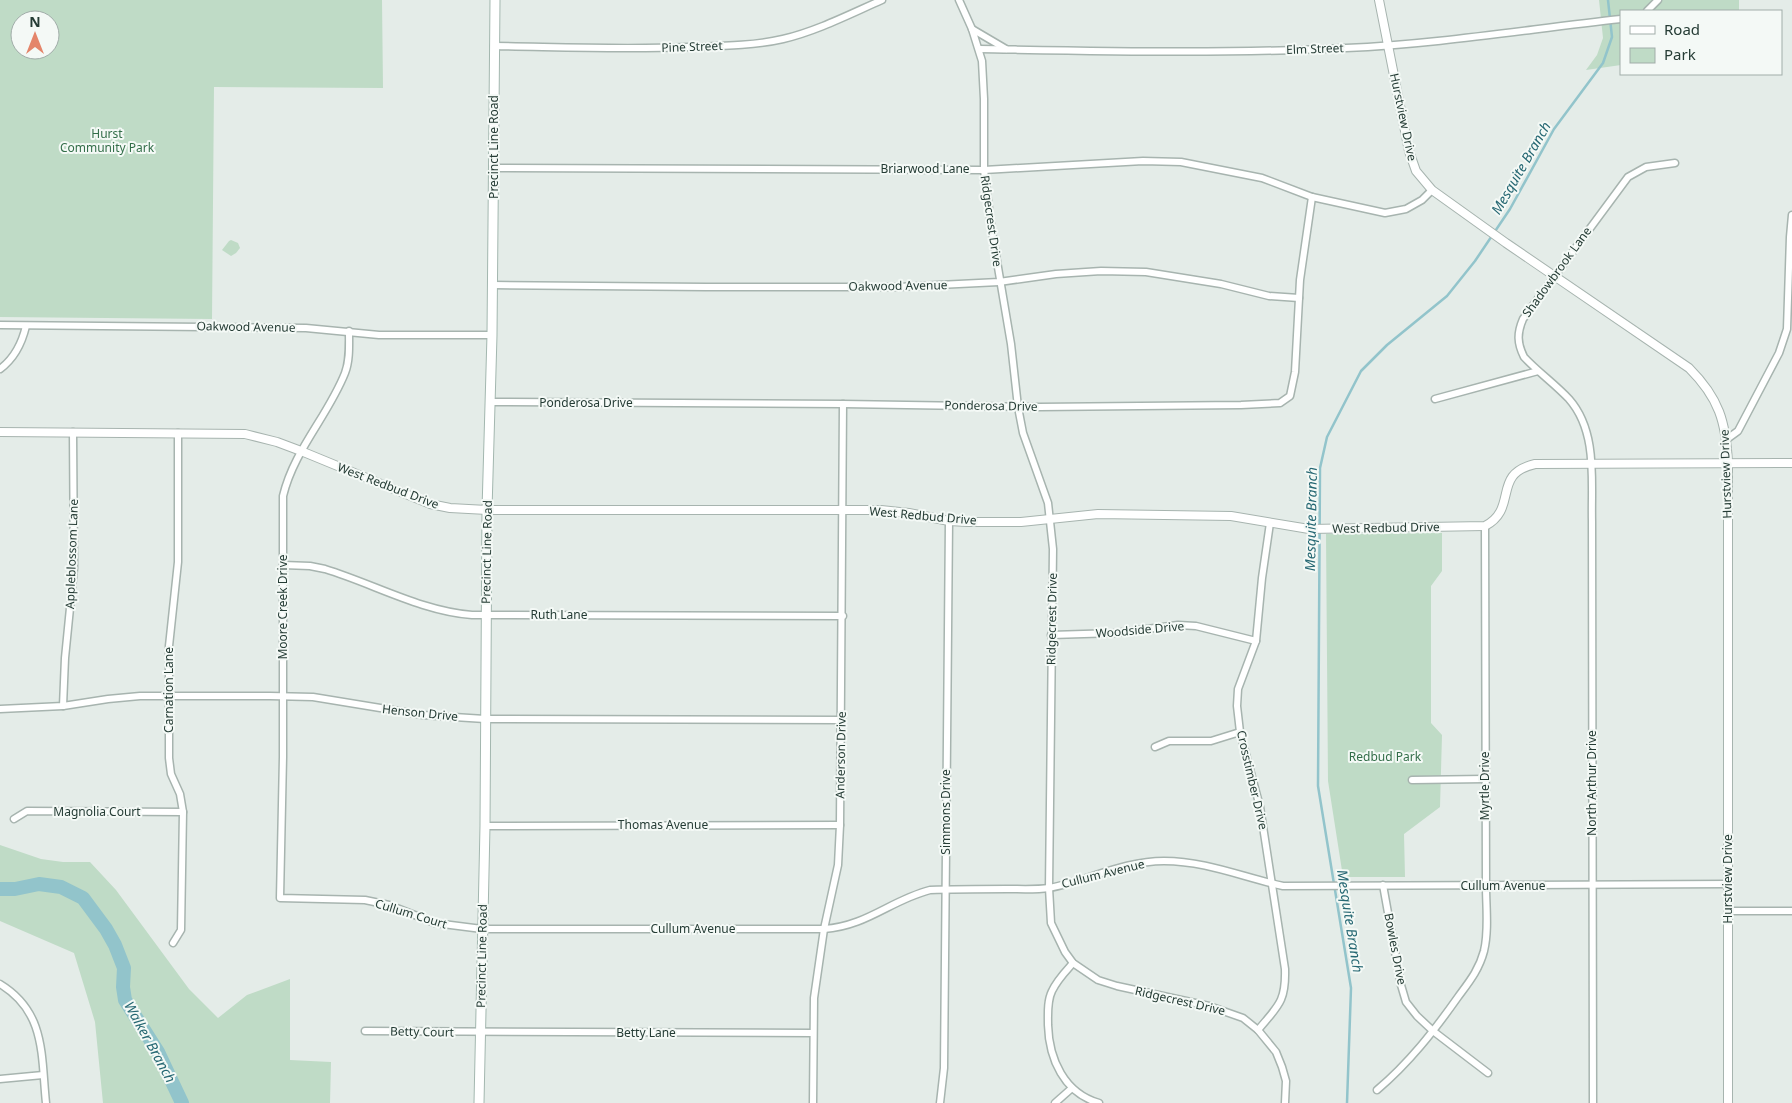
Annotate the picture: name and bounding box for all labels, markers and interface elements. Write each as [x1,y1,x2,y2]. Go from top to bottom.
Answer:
north arrow [10,10,60,60]
legend [1620,10,1782,75]
text: N [29,12,41,31]
text: Road [1664,19,1700,39]
street label: Pine Street [661,37,724,56]
street label: Elm Street [1286,39,1345,58]
text: Park [1664,44,1696,64]
street label: Hurstview Drive [1386,71,1421,163]
street label: Precinct Line Road [485,95,502,199]
water label: Mesquite Branch [1486,118,1555,218]
park label: Hurst Community Park [60,125,155,156]
street label: Briarwood Lane [880,160,970,177]
street label: Ridgecrest Drive [977,174,1006,268]
street label: Shadowbrook Lane [1518,223,1595,320]
street label: Oakwood Avenue [848,276,948,295]
street label: Oakwood Avenue [196,317,296,336]
street label: Ponderosa Drive [539,394,633,411]
street label: Ponderosa Drive [944,396,1038,415]
street label: Hurstview Drive [1715,429,1736,519]
street label: West Redbud Drive [335,458,442,513]
water label: Mesquite Branch [1300,467,1321,571]
street label: Appleblossom Lane [61,498,82,609]
street label: Precinct Line Road [477,500,496,604]
street label: West Redbud Drive [869,502,978,529]
street label: West Redbud Drive [1332,518,1440,537]
street label: Moore Creek Drive [274,554,291,660]
street label: Ridgecrest Drive [1042,573,1061,665]
street label: Ruth Lane [531,606,588,623]
street label: Woodside Drive [1095,617,1185,642]
street label: Carnation Lane [160,647,177,733]
street label: Henson Drive [381,700,459,725]
street label: Anderson Drive [831,711,850,799]
street label: Crosstimber Drive [1233,728,1272,832]
street label: North Arthur Drive [1583,730,1600,836]
park label: Redbud Park [1349,748,1422,765]
street label: Myrtle Drive [1476,751,1493,820]
street label: Simmons Drive [937,769,954,855]
street label: Magnolia Court [53,803,141,820]
street label: Thomas Avenue [618,816,708,833]
street label: Hurstview Drive [1719,834,1736,924]
street label: Cullum Avenue [1060,855,1146,892]
water label: Mesquite Branch [1333,868,1368,974]
street label: Cullum Avenue [1460,877,1546,894]
street label: Cullum Court [373,895,450,933]
street label: Precinct Line Road [472,904,491,1008]
street label: Bowles Drive [1380,912,1411,986]
street label: Cullum Avenue [650,920,736,937]
street label: Ridgecrest Drive [1133,982,1227,1019]
water label: Walker Branch [120,998,181,1086]
street label: Betty Court [390,1022,455,1041]
street label: Betty Lane [616,1024,676,1041]

